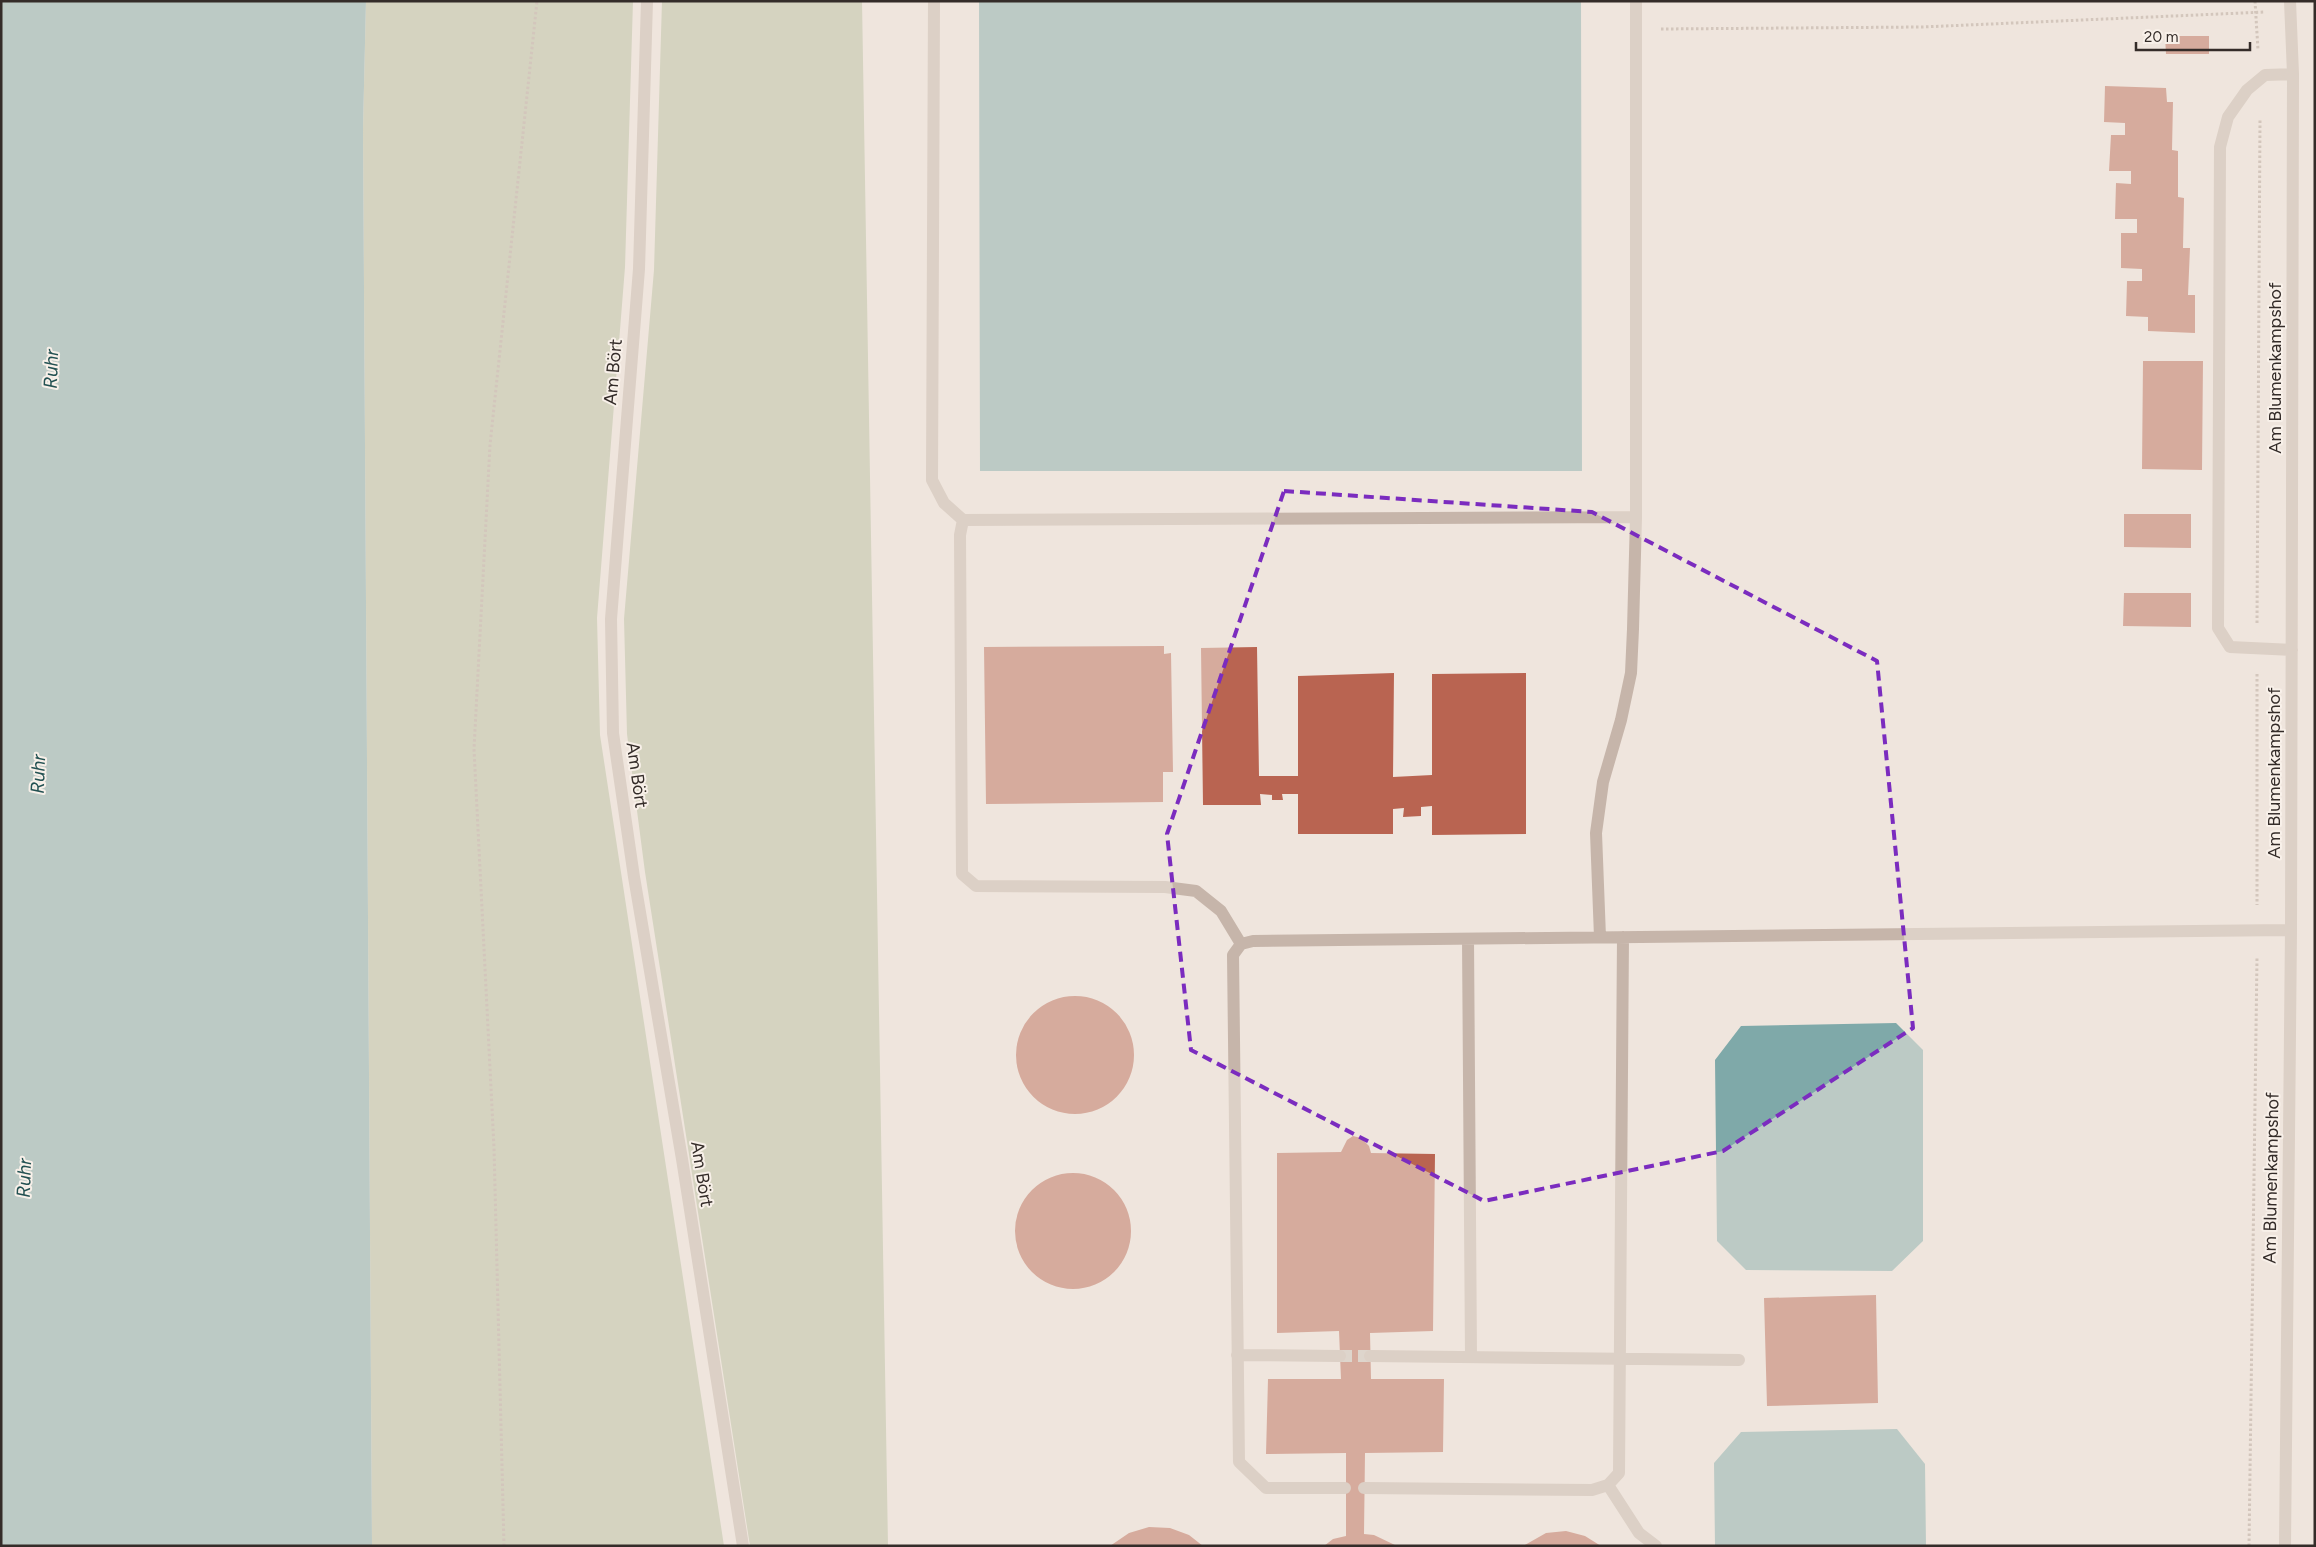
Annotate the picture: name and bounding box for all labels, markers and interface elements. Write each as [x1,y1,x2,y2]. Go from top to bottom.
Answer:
scale bar [2136,20,2250,52]
text: 20 m [2144,28,2178,46]
street label: Am Blumenkampshof [2264,282,2286,454]
street label: Am Bört [599,338,627,406]
water label: Ruhr [39,348,63,389]
street label: Am Blumenkampshof [2263,687,2285,859]
street label: Am Bört [621,741,653,810]
water label: Ruhr [26,753,50,794]
street label: Am Blumenkampshof [2259,1092,2283,1264]
street label: Am Bört [686,1140,718,1209]
water label: Ruhr [12,1157,36,1198]

